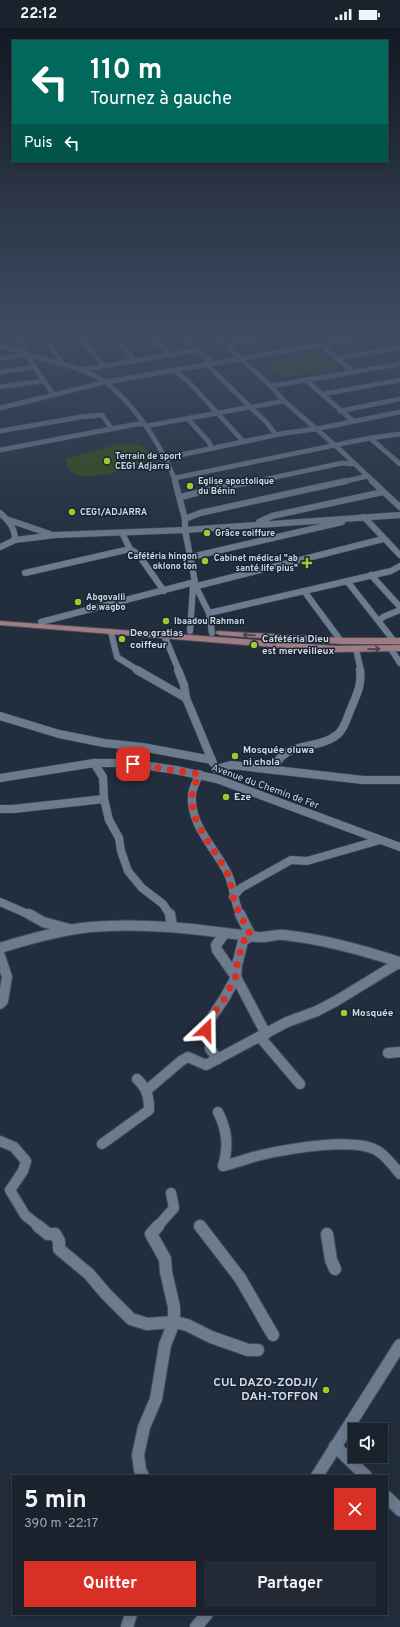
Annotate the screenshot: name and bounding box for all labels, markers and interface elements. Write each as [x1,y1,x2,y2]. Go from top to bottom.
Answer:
text: 22:12 [20,5,57,24]
text: 110 m [90,53,162,89]
icon: left [24,56,76,108]
text: Tournez à gauche [90,88,232,111]
icon: left [61,132,83,154]
text: Puis [24,134,53,153]
place label: Terrain de sport CEG1 Adjarra [115,451,182,472]
marker: Terrain de sport CEG1 Adjarra [102,456,112,466]
place label: Eglise apostolique du Bénin [198,476,274,497]
marker: Eglise apostolique du Bénin [185,481,195,491]
marker: CEG1/ADJARRA [67,507,77,517]
place label: CEG1/ADJARRA [80,507,148,518]
marker: Grâce coiffure [202,528,212,538]
place label: Grâce coiffure [215,528,275,539]
place label: Cafétéria hingon oklono ton [127,551,197,572]
place label: Cabinet médical "ab santé life plus" [214,553,298,574]
marker: Cafétéria hingon oklono ton [200,556,210,566]
marker: Cabinet médical "ab santé life plus" [301,557,313,569]
place label: Abgovalli de wagbo [86,592,126,613]
marker: Abgovalli de wagbo [73,597,83,607]
marker: Ibaadou Rahman [161,616,171,626]
place label: Ibaadou Rahman [174,616,245,627]
place label: Deo gratias coiffeur [130,627,183,652]
one-way arrow [243,632,256,639]
place label: Cafétéria Dieu est merveilleux [262,633,335,658]
marker: Deo gratias coiffeur [117,634,127,644]
marker: Cafétéria Dieu est merveilleux [249,640,259,650]
one-way arrow [367,645,380,653]
place label: Mosquée oluwa ni chola [243,744,314,769]
pin [116,747,150,781]
marker: Mosquée oluwa ni chola [230,751,240,761]
icon: arrive [122,753,144,775]
street label: Avenue du Chemin de Fer [209,761,321,813]
place label: Eze [234,791,252,804]
marker: Eze [221,792,231,802]
place label: Mosquée [352,1007,394,1020]
marker: Mosquée [339,1008,349,1018]
position arrow [185,1009,227,1051]
place label: CUL DAZO-ZODJI/ DAH-TOFFON [213,1375,319,1405]
marker: CUL DAZO-ZODJI/ DAH-TOFFON [321,1385,331,1395]
map controls [348,1423,388,1463]
button: sound [348,1423,388,1463]
text: 5 min [24,1486,87,1516]
button: close [334,1488,376,1530]
text: 390 m · 22:17 [24,1516,98,1532]
button: Quitter [24,1561,196,1607]
button: Partager [204,1561,376,1607]

